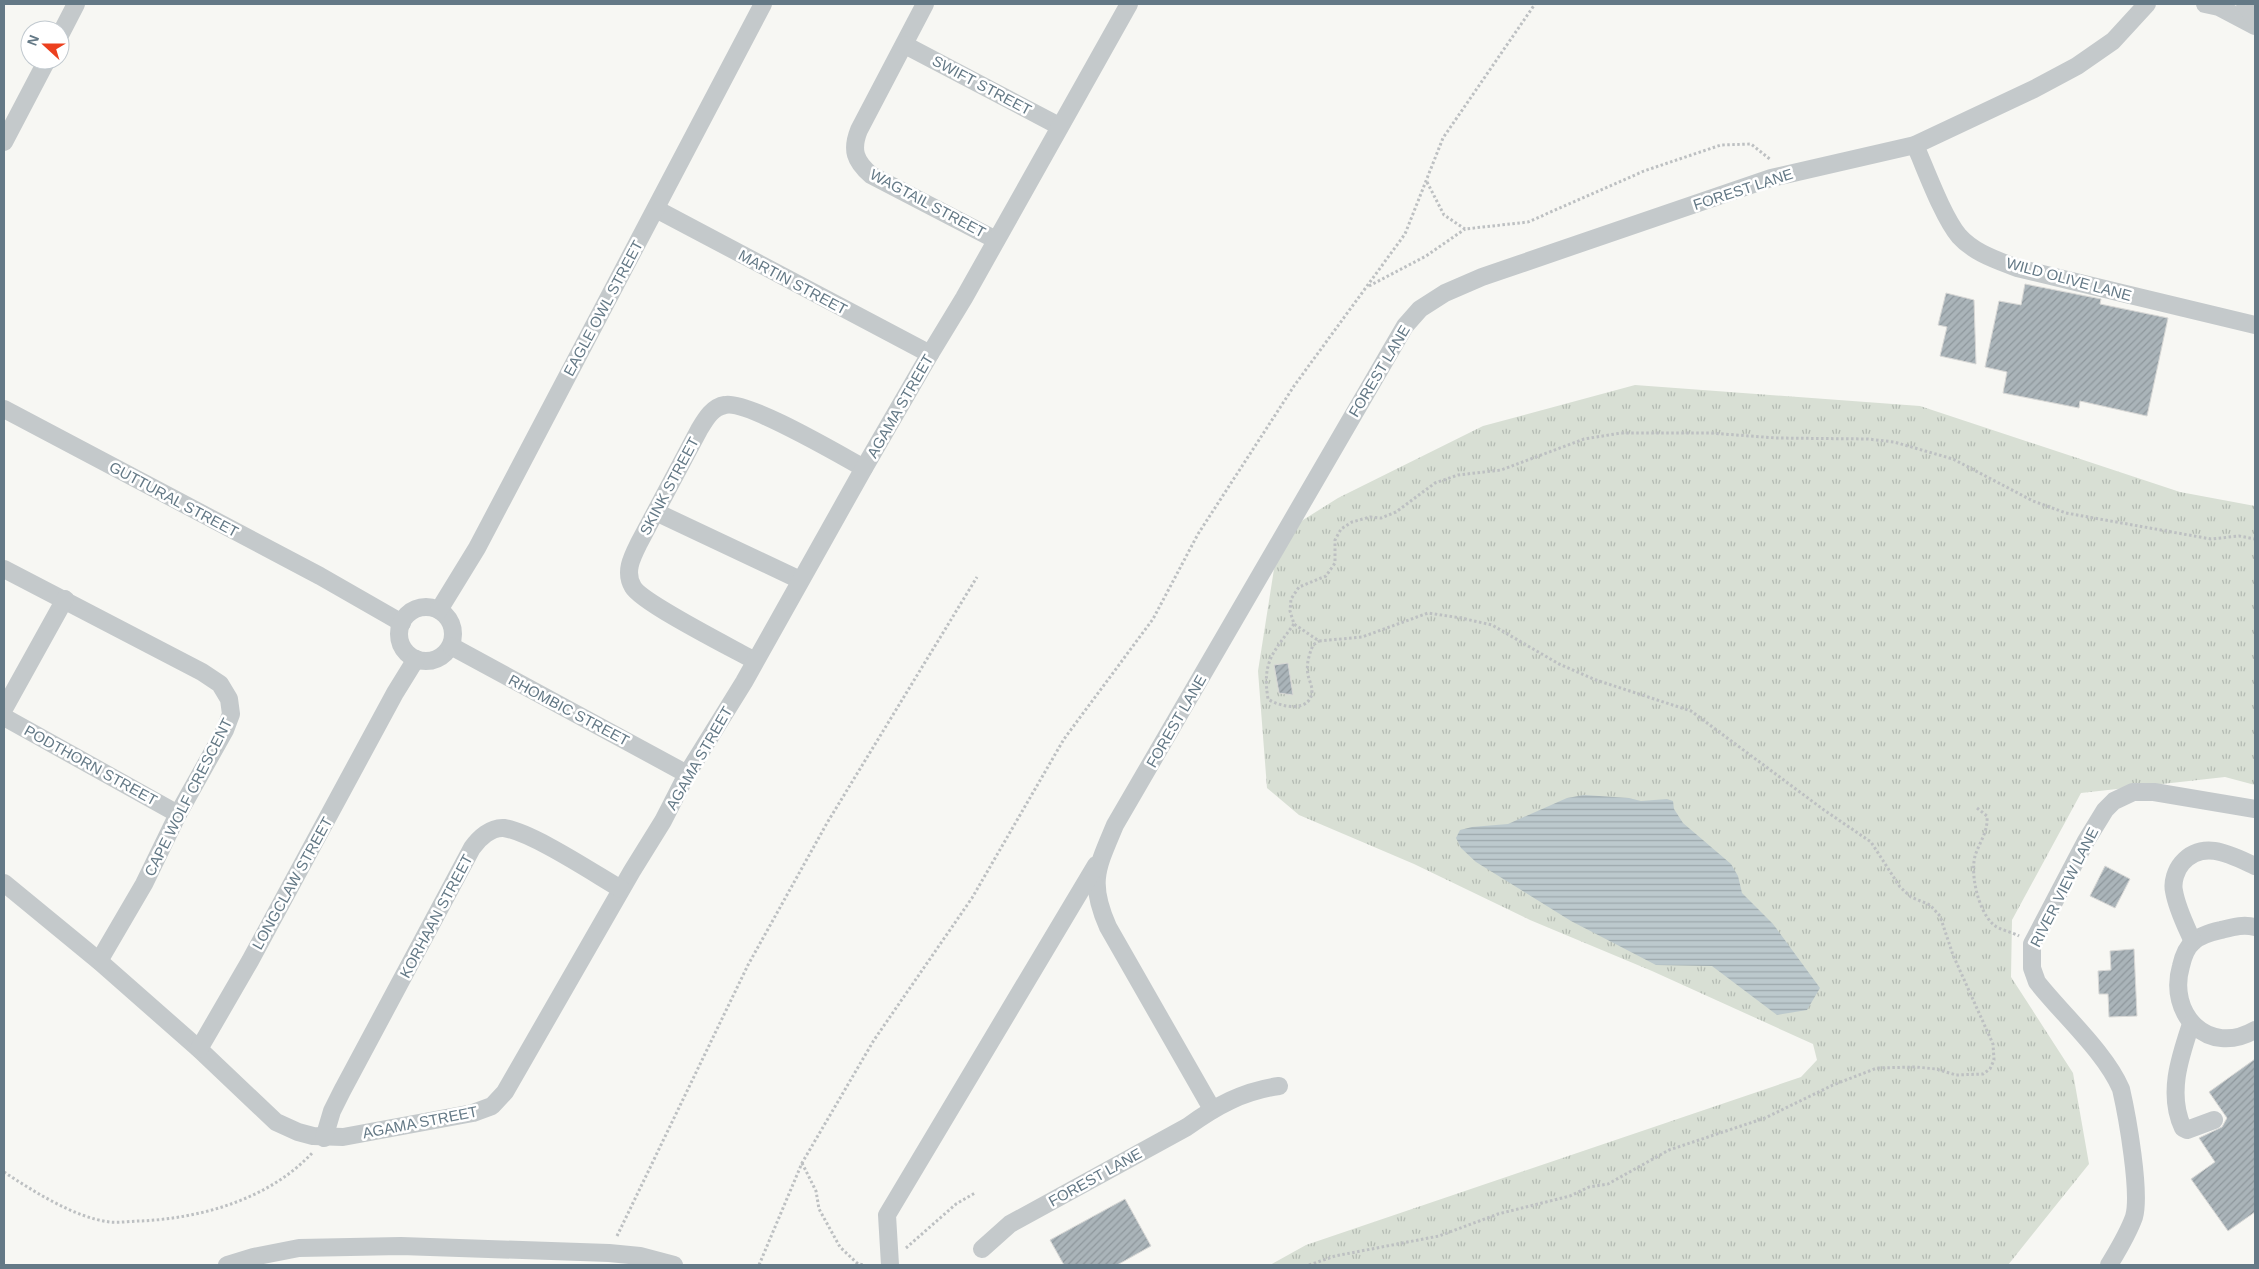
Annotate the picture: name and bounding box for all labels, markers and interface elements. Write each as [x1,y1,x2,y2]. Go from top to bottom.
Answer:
north arrow [20,20,70,70]
text: N [24,33,42,48]
street label: SWIFT STREET [930,52,1034,118]
street label: WAGTAIL STREET [867,165,989,241]
street label: FOREST LANE [1691,165,1795,213]
street label: EAGLE OWL STREET [560,237,646,379]
street label: MARTIN STREET [736,246,850,318]
street label: WILD OLIVE LANE [2004,254,2134,304]
street label: FOREST LANE [1345,322,1413,420]
street label: AGAMA STREET [863,351,937,461]
street label: SKINK STREET [636,434,702,538]
street label: GUTTURAL STREET [107,458,241,540]
street label: RHOMBIC STREET [506,671,632,749]
street label: FOREST LANE [1143,672,1209,770]
street label: AGAMA STREET [662,703,736,813]
street label: CAPE WOLF CRESCENT [141,715,235,879]
street label: PODTHORN STREET [22,721,160,809]
street label: LONGCLAW STREET [249,814,335,952]
street label: RIVER VIEW LANE [2027,824,2101,950]
street label: KORHAAN STREET [396,851,476,981]
street label: AGAMA STREET [361,1103,479,1141]
street label: FOREST LANE [1045,1144,1145,1210]

